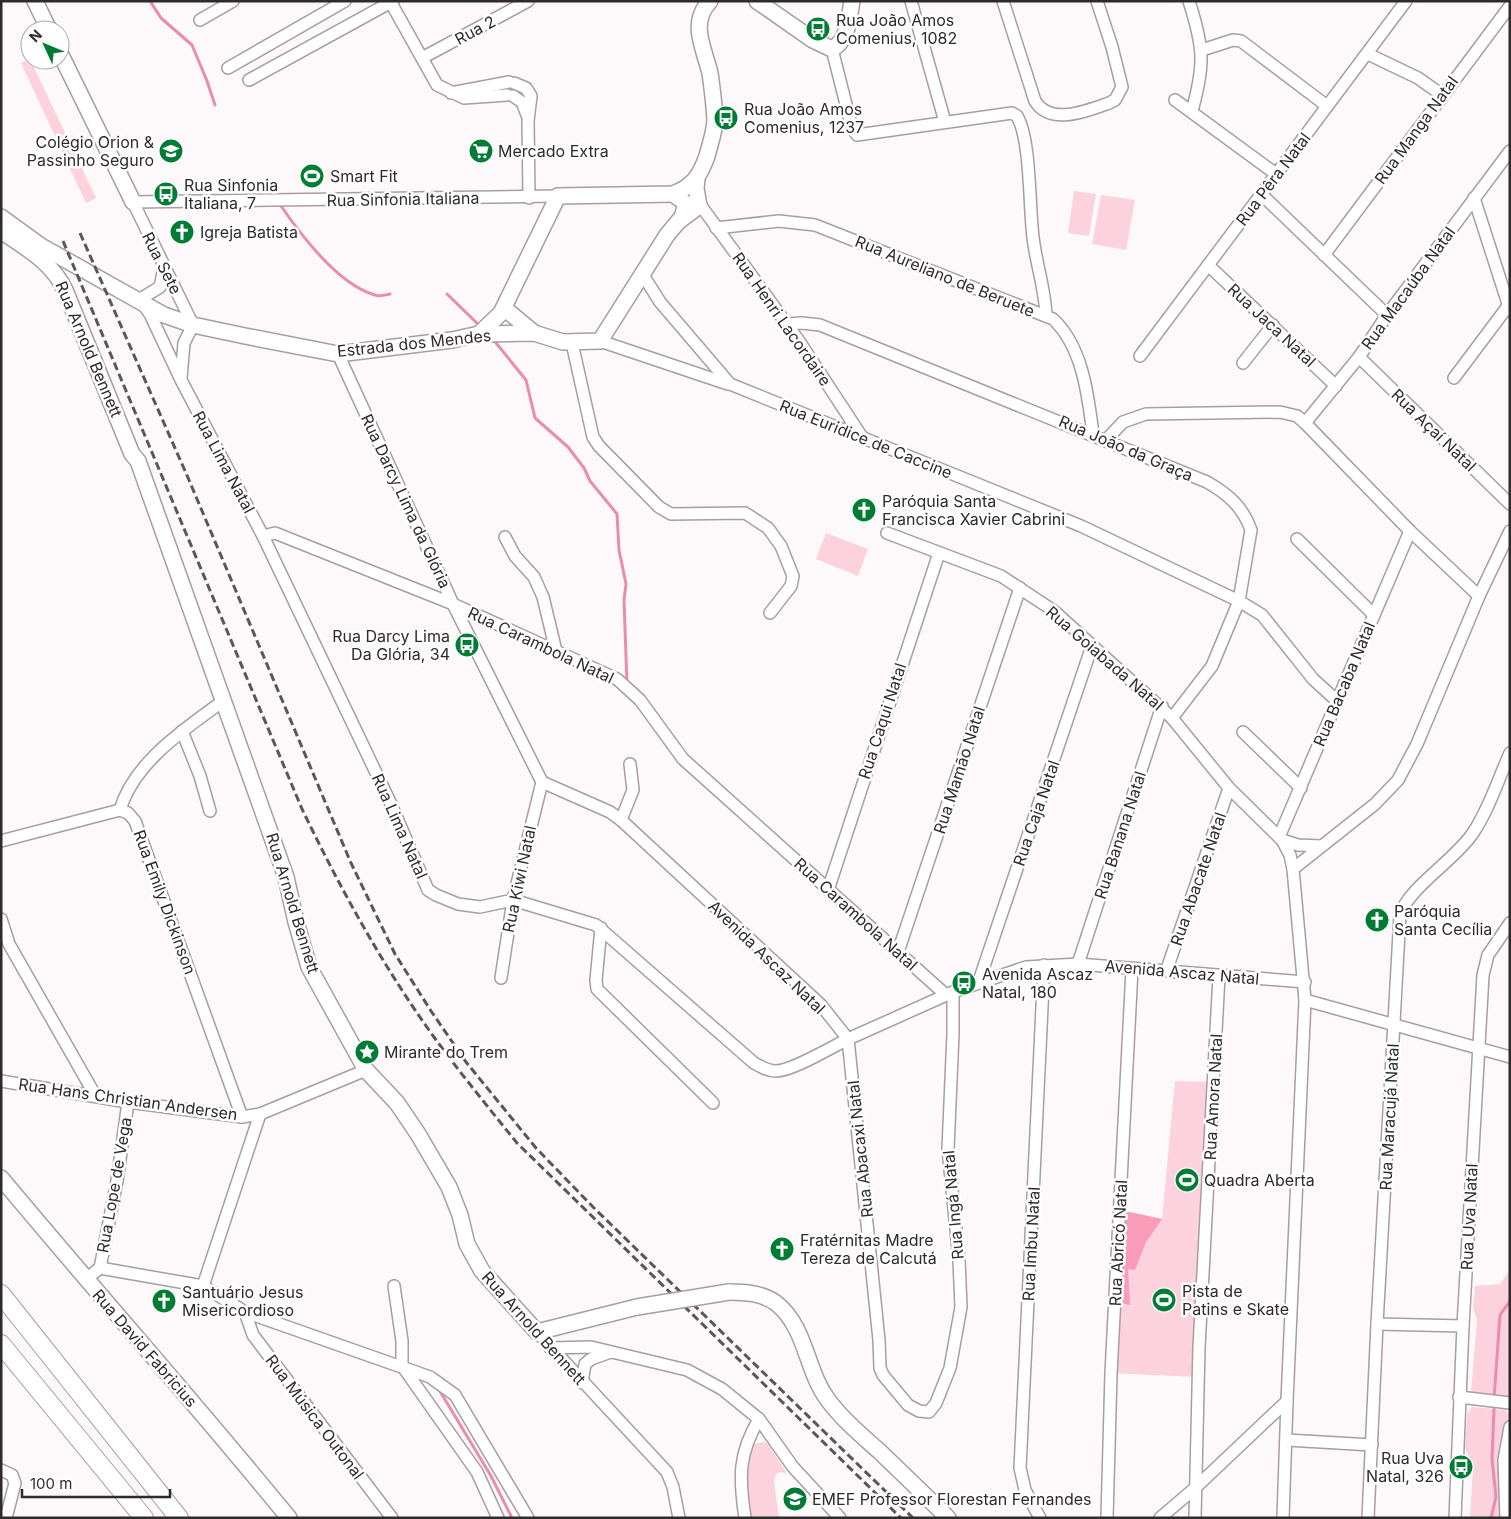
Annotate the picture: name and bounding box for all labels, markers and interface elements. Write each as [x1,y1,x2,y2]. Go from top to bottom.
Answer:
place label: Rua João Amos Comenius, 1082 [836,10,957,48]
street label: Rua 2 [451,11,499,49]
bus stop icon: Rua João Amos Comenius, 1082 [805,16,831,42]
north arrow [20,20,70,70]
text: N [25,26,45,45]
street label: Rua Manga Natal [1370,72,1462,188]
place label: Rua João Amos Comenius, 1237 [744,99,864,137]
bus stop icon: Rua João Amos Comenius, 1237 [713,105,739,131]
street label: Rua Pêra Natal [1231,128,1315,230]
place label: Colégio Orion & Passinho Seguro [27,132,155,170]
school or university icon: Colégio Orion & Passinho Seguro [158,138,184,164]
supermarket icon: Mercado Extra [468,138,494,164]
place label: Mercado Extra [498,141,609,161]
sports icon: Smart Fit [299,163,325,189]
place label: Smart Fit [330,166,398,186]
place label: Rua Sinfonia Italiana, 7 [184,175,278,213]
bus stop icon: Rua Sinfonia Italiana, 7 [153,181,179,207]
street label: Rua Sinfonia Italiana [326,188,480,210]
church icon: Igreja Batista [169,219,195,245]
place label: Igreja Batista [200,222,298,242]
street label: Rua Macaúba Natal [1357,223,1459,353]
street label: Rua Sete [138,229,186,297]
street label: Rua Aureliano de Beruete [852,231,1038,321]
street label: Rua Henri Lacordaire [728,248,836,390]
street label: Rua Arnold Bennett [51,278,127,420]
street label: Rua Jaca Natal [1224,279,1320,371]
street label: Estrada dos Mendes [336,325,492,361]
street label: Rua Açaí Natal [1387,385,1481,475]
street label: Rua Euridice de Caccine [777,395,955,483]
street label: Rua Lima Natal [189,407,259,517]
street label: Rua Darcy Lima da Glória [357,411,455,591]
street label: Rua João da Graça [1056,411,1196,485]
place label: Paróquia Santa Francisca Xavier Cabrini [882,491,1065,529]
church icon: Paróquia Santa Francisca Xavier Cabrini [851,497,877,523]
street label: Rua Carambola Natal [465,602,617,688]
street label: Rua Goiabada Natal [1042,602,1168,714]
street label: Rua Bacaba Natal [1309,619,1379,749]
place label: Rua Darcy Lima Da Glória, 34 [332,626,450,664]
bus stop icon: Rua Darcy Lima Da Glória, 34 [454,632,480,658]
street label: Rua Caqui Natal [854,660,910,782]
street label: Rua Mamão Natal [929,704,989,836]
street label: Rua Caja Natal [1009,758,1063,868]
street label: Rua Banana Natal [1090,769,1150,901]
street label: Rua Lima Natal [368,770,432,882]
street label: Rua Abacate Natal [1166,810,1230,948]
street label: Rua Kiwi Natal [498,824,540,934]
street label: Rua Emily Dickinson [130,827,200,977]
street label: Rua Arnold Bennett [262,830,324,976]
street label: Rua Carambola Natal [790,853,922,975]
street label: Avenida Ascaz Natal [704,896,830,1018]
place label: Paróquia Santa Cecília [1394,901,1492,939]
church icon: Paróquia Santa Cecília [1364,907,1390,933]
street label: Avenida Ascaz Natal [1104,955,1260,989]
place label: Avenida Ascaz Natal, 180 [982,964,1093,1002]
bus stop icon: Avenida Ascaz Natal, 180 [951,970,977,996]
street label: Rua Amora Natal [1200,1033,1226,1161]
place icon: Mirante do Trem [354,1039,380,1065]
place label: Mirante do Trem [384,1042,508,1062]
street label: Rua Maracujá Natal [1375,1043,1403,1191]
street label: Rua Hans Christian Andersen [17,1074,239,1124]
street label: Rua Abacaxi Natal [843,1079,877,1219]
street label: Rua Lope de Vega [92,1116,136,1254]
street label: Rua Ingá Natal [938,1150,968,1260]
street label: Rua Uva Natal [1456,1163,1482,1271]
sports icon: Quadra Aberta [1174,1167,1200,1193]
place label: Quadra Aberta [1204,1170,1315,1190]
street label: Rua Abricó Natal [1105,1179,1131,1307]
street label: Rua Imbu Natal [1018,1186,1044,1302]
place label: Fratérnitas Madre Tereza de Calcutá [800,1230,937,1268]
church icon: Fratérnitas Madre Tereza de Calcutá [769,1236,795,1262]
street label: Rua Arnold Bennett [478,1267,590,1389]
place label: Pista de Patins e Skate [1182,1281,1289,1319]
place label: Santuário Jesus Misericordioso [182,1282,303,1320]
street label: Rua David Fabricius [88,1285,202,1411]
sports icon: Pista de Patins e Skate [1151,1287,1177,1313]
church icon: Santuário Jesus Misericordioso [151,1288,177,1314]
street label: Rua Música Outonal [262,1351,368,1483]
place label: Rua Uva Natal, 326 [1366,1448,1444,1486]
bus stop icon: Rua Uva Natal, 326 [1448,1454,1474,1480]
scale bar [22,1466,170,1498]
text: 100 m [30,1474,72,1493]
school or university icon: EMEF Professor Florestan Fernandes [782,1486,808,1512]
place label: EMEF Professor Florestan Fernandes [812,1489,1092,1509]

